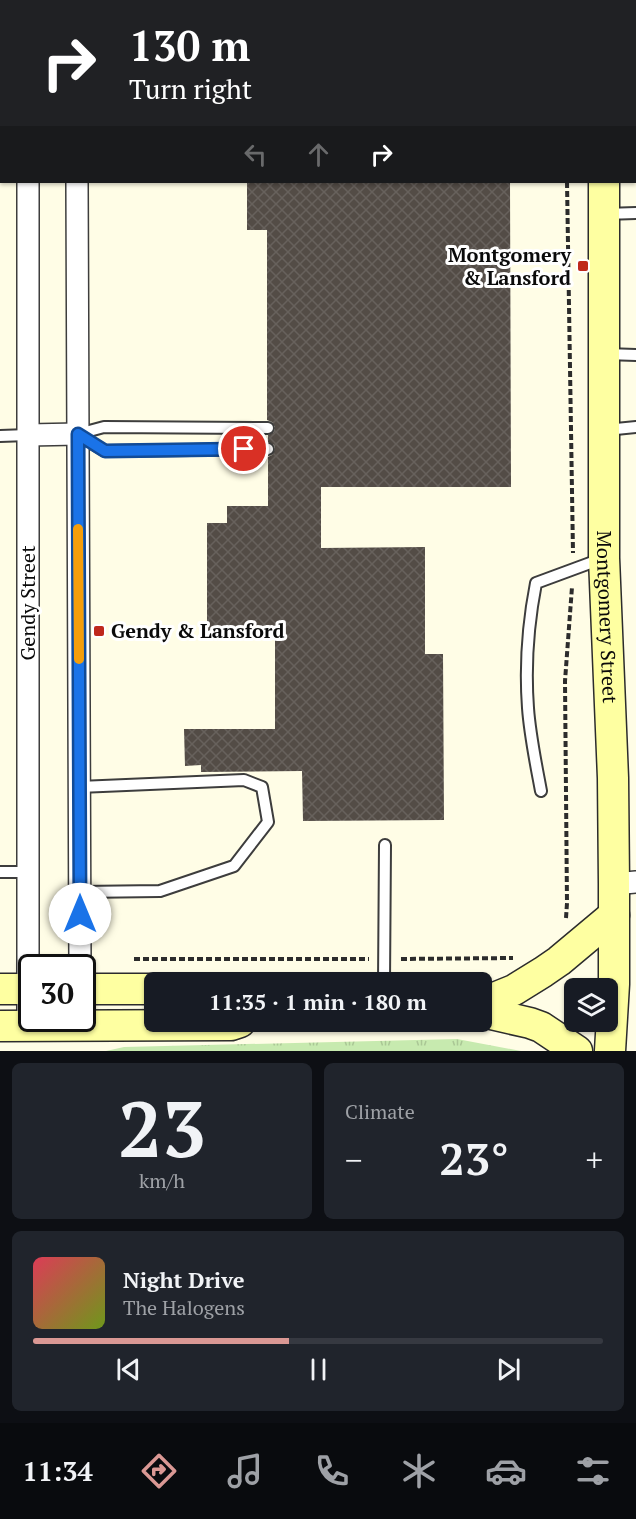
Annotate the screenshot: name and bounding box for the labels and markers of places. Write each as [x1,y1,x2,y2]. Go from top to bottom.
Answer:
place label: Montgomery & Lansford [448,241,571,291]
marker: Montgomery & Lansford [576,259,590,273]
pin [218,423,269,474]
place label: Gendy & Lansford [111,617,284,644]
marker: Gendy & Lansford [92,624,106,638]

